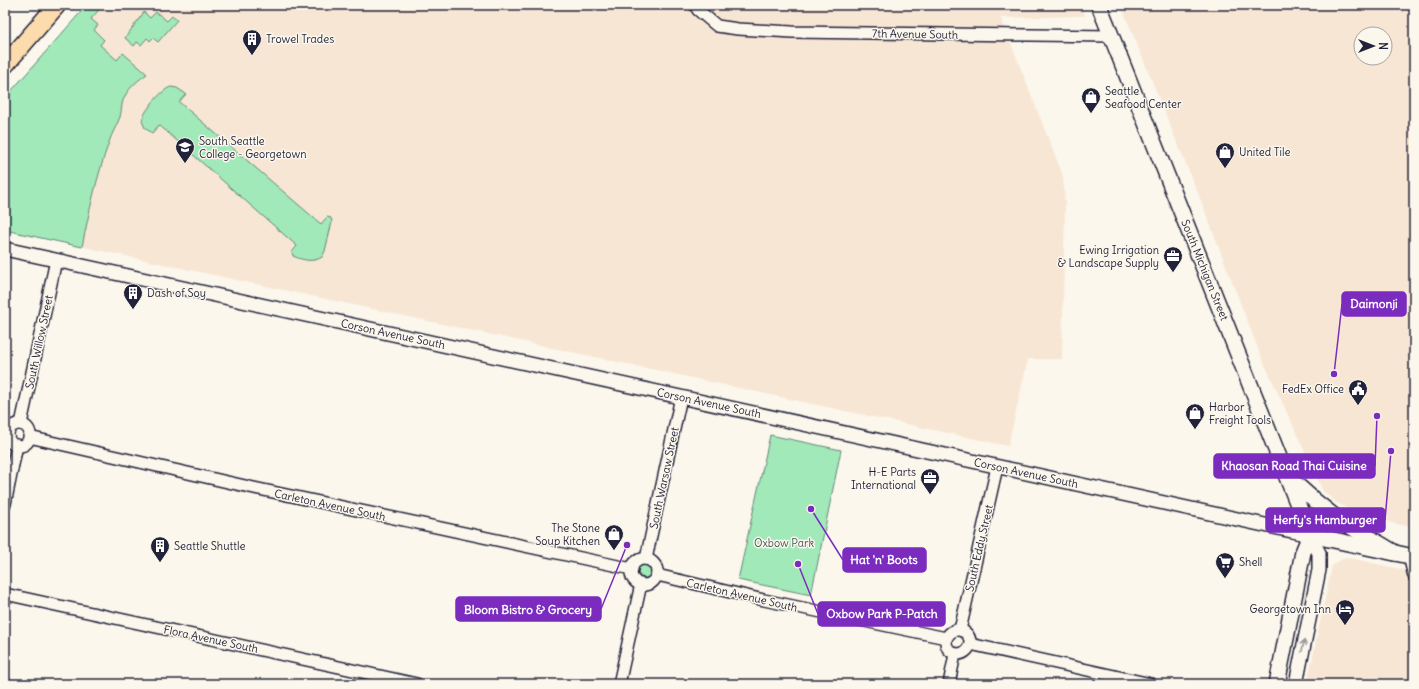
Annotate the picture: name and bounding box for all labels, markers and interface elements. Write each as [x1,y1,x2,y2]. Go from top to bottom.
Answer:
street label: 7th Avenue South [872,26,958,42]
north arrow [1353,26,1393,66]
building icon: Trowel Trades [241,28,263,56]
place label: Trowel Trades [266,32,334,46]
text: N [1376,42,1390,50]
place label: Seattle Seafood Center [1105,84,1182,111]
shop icon: Seattle Seafood Center [1080,86,1102,114]
place label: South Seattle College - Georgetown [199,134,307,161]
school or university icon: South Seattle College - Georgetown [174,136,196,164]
shop icon: United Tile [1214,141,1236,169]
place label: United Tile [1239,145,1291,159]
street label: South Michigan Street [1178,217,1232,323]
place label: Ewing Irrigation & Landscape Supply [1058,243,1159,270]
office icon: Ewing Irrigation & Landscape Supply [1162,245,1184,273]
building icon: Dash of Soy [122,282,144,310]
place label: Dash of Soy [147,286,206,300]
callout: Daimonji [1342,292,1406,316]
street label: South Willow Street [22,294,56,390]
text: Daimonji [1350,296,1398,311]
street label: Corson Avenue South [340,316,446,352]
public building icon: FedEx Office [1347,378,1369,406]
place label: FedEx Office [1282,382,1344,396]
street label: Corson Avenue South [656,385,762,421]
place label: Harbor Freight Tools [1209,400,1271,427]
shop icon: Harbor Freight Tools [1184,402,1206,430]
street label: South Warsaw Street [646,426,682,530]
callout: Khaosan Road Thai Cuisine [1214,454,1375,478]
street label: Corson Avenue South [973,455,1079,491]
text: Khaosan Road Thai Cuisine [1221,458,1367,473]
place label: H-E Parts International [851,465,916,492]
office icon: H-E Parts International [919,467,941,495]
street label: Carleton Avenue South [273,486,387,524]
street label: South Eddy Street [962,503,996,593]
callout: Herfy's Hamburger [1266,508,1385,532]
text: Herfy's Hamburger [1273,512,1377,528]
place label: The Stone Soup Kitchen [535,521,600,548]
shop icon: The Stone Soup Kitchen [603,523,625,551]
building icon: Seattle Shuttle [149,535,171,563]
park label: Oxbow Park [754,536,814,550]
place label: Seattle Shuttle [174,539,245,553]
callout: Hat 'n' Boots [843,548,926,572]
supermarket icon: Shell [1214,551,1236,579]
text: Hat 'n' Boots [850,552,918,567]
place label: Shell [1239,555,1262,569]
street label: Carleton Avenue South [685,575,799,615]
callout: Bloom Bistro & Grocery [456,597,601,621]
hotel icon: Georgetown Inn [1334,598,1356,626]
text: Bloom Bistro & Grocery [464,602,592,618]
callout: Oxbow Park P-Patch [818,602,945,626]
place label: Georgetown Inn [1250,602,1331,616]
text: Oxbow Park P-Patch [826,606,938,621]
street label: Flora Avenue South [162,622,260,656]
one-way arrow [1300,640,1308,653]

